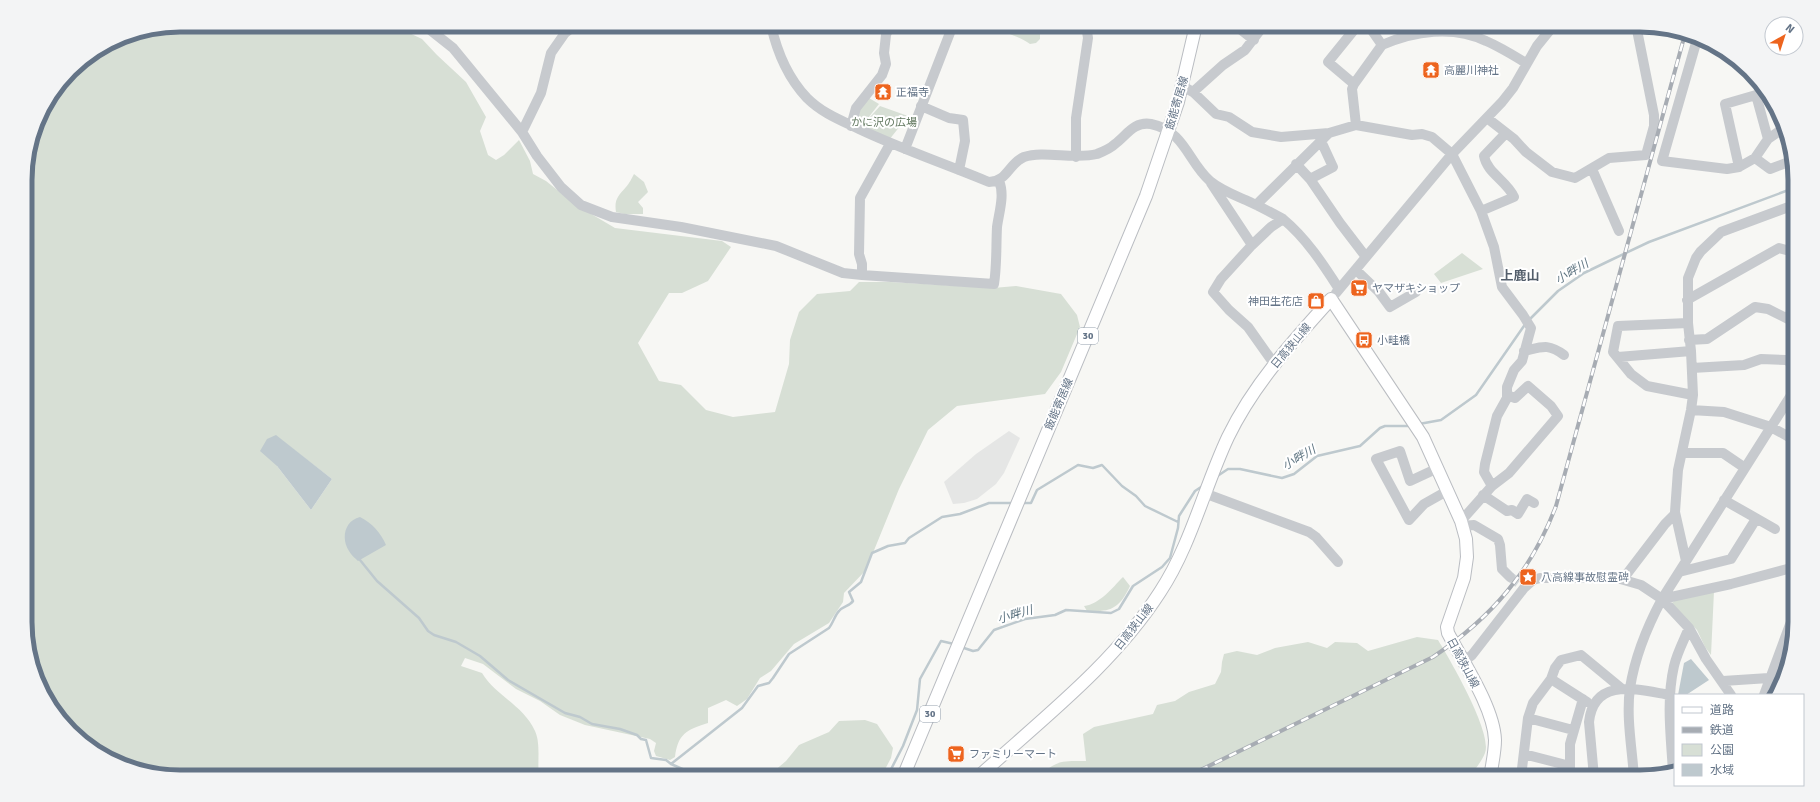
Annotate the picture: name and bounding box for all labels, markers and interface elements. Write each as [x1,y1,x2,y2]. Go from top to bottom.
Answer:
north arrow [1764,16,1804,56]
text: N [1783,21,1797,36]
temple icon: 高麗川神社 [1421,60,1441,80]
place label: 高麗川神社 [1444,64,1499,77]
street label: 飯能寄居線 [1163,75,1191,131]
temple icon: 正福寺 [873,82,893,102]
place label: 正福寺 [896,86,929,99]
park label: かに沢の広場 [851,116,917,129]
water label: 小畔川 [1553,255,1593,288]
district label: 上鹿山 [1500,268,1540,284]
supermarket icon: ヤマザキショップ [1349,278,1369,298]
place label: ヤマザキショップ [1372,282,1460,295]
shop icon: 神田生花店 [1306,291,1326,311]
place label: 神田生花店 [1248,295,1303,308]
street label: 日高狭山線 [1268,321,1314,371]
road number: 30 [1078,328,1098,344]
bus stop icon: 小畦橋 [1354,330,1374,350]
place label: 小畦橋 [1377,334,1410,347]
street label: 飯能寄居線 [1042,376,1076,432]
water label: 小畔川 [1280,442,1320,473]
place icon: 八高線事故慰霊碑 [1518,567,1538,587]
place label: 八高線事故慰霊碑 [1541,571,1629,584]
street label: 日高狭山線 [1112,601,1156,653]
water label: 小畔川 [996,602,1036,627]
street label: 日高狭山線 [1444,636,1482,690]
legend [1674,694,1804,786]
text: 道路 [1710,703,1734,718]
road number: 30 [920,706,940,722]
text: 鉄道 [1710,723,1734,738]
text: 公園 [1710,743,1734,758]
supermarket icon: ファミリーマート [946,744,966,764]
place label: ファミリーマート [969,748,1057,761]
text: 水域 [1710,763,1734,778]

